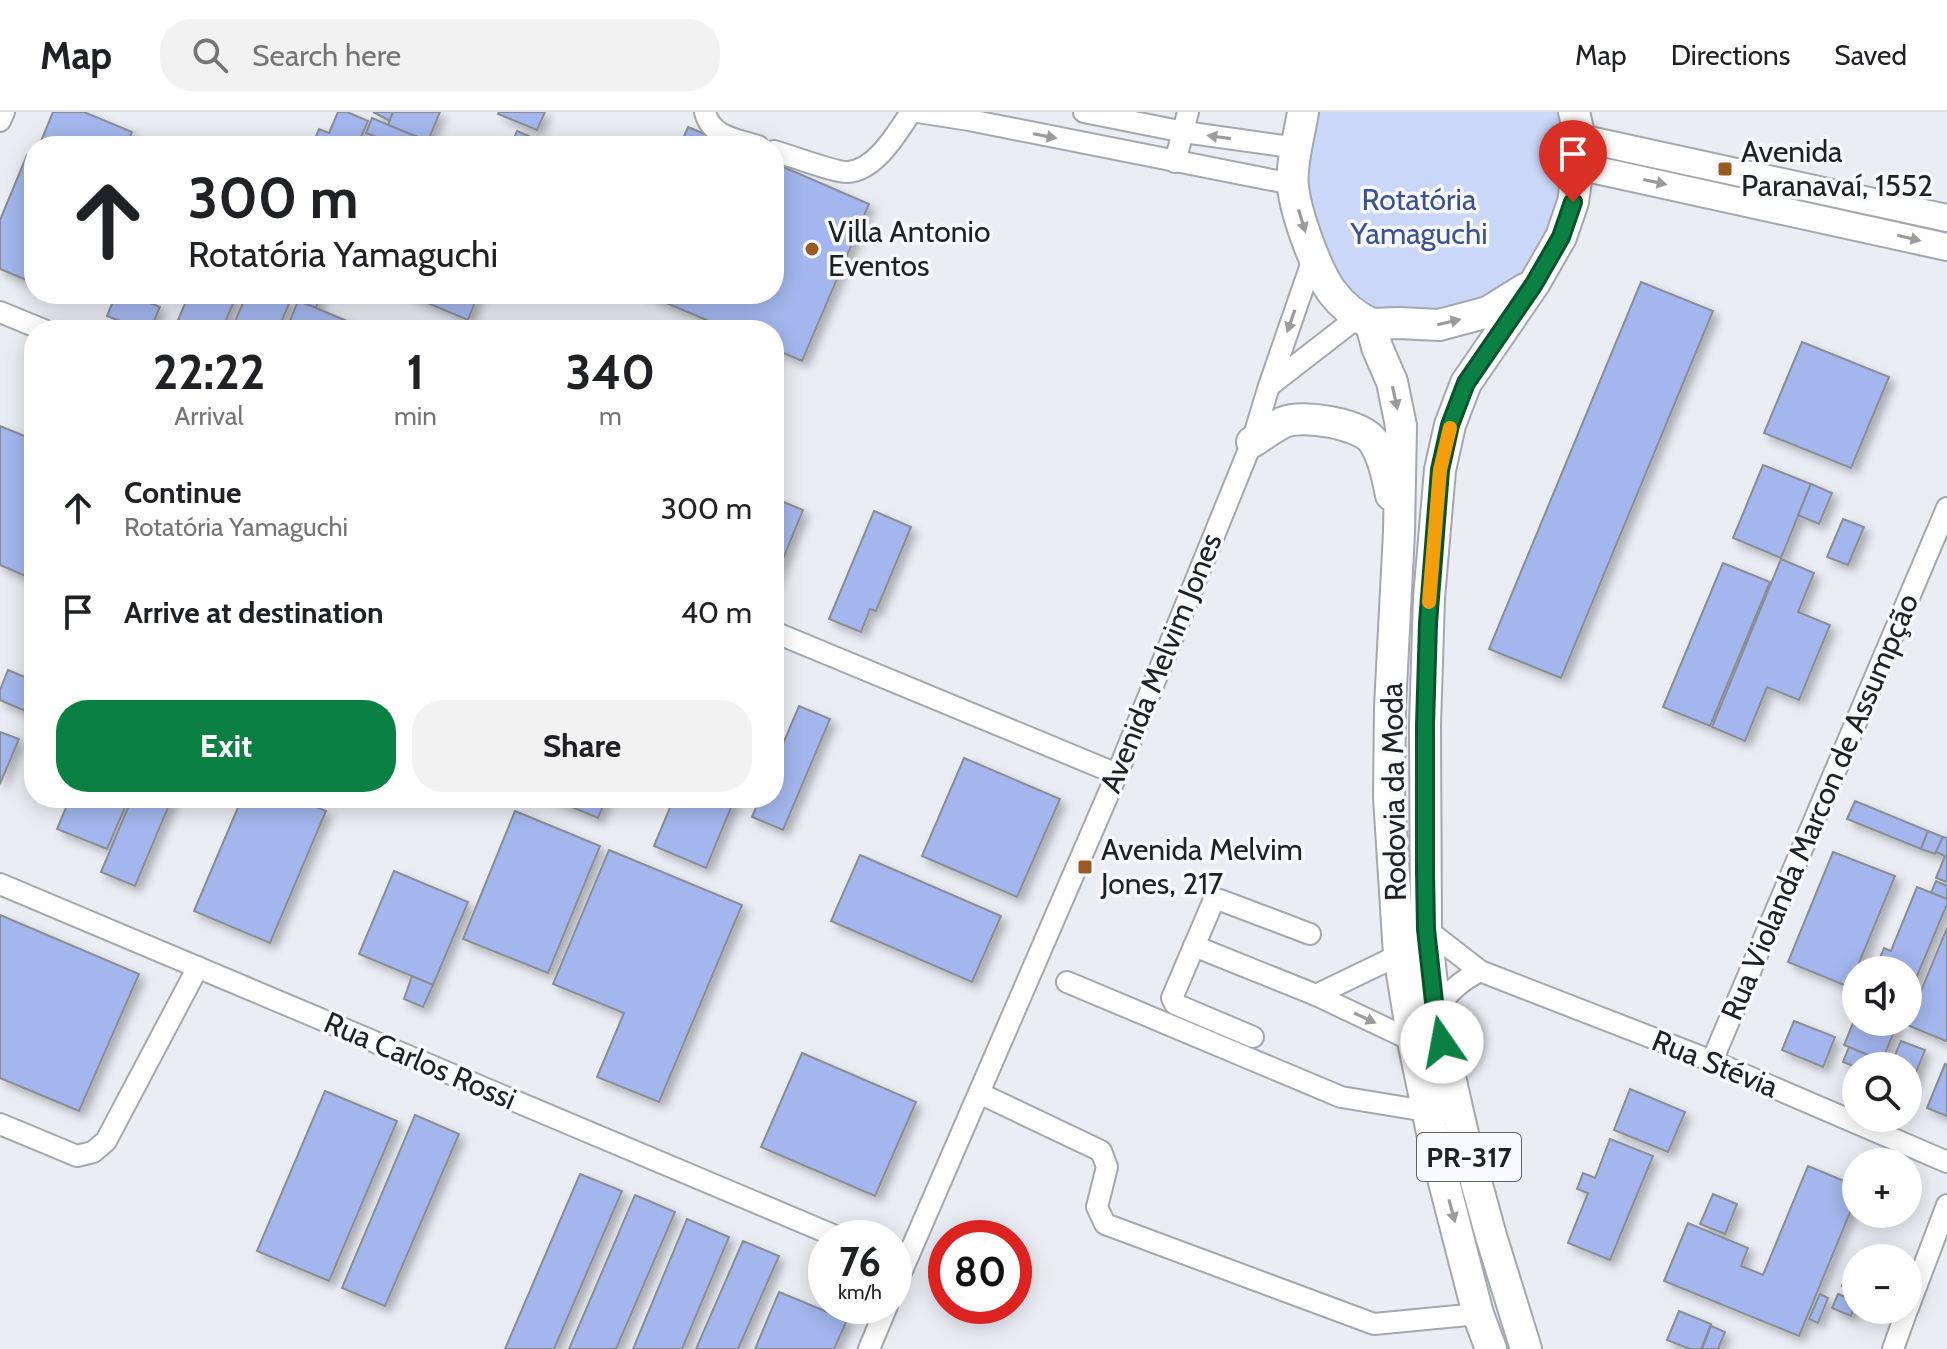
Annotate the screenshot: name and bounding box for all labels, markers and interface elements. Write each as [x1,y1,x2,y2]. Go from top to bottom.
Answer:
search box [160,19,720,91]
text: Map [40,32,112,79]
icon: search [188,33,232,77]
text: Search here [252,37,401,74]
text: Map [1575,38,1627,72]
text: Directions [1671,38,1790,72]
text: Saved [1834,38,1907,72]
pin [1539,120,1607,202]
one-way arrow [1033,130,1058,143]
one-way arrow [1207,130,1232,143]
icon: arrive [1551,132,1595,176]
place label: Avenida Paranavaí, 1552 [1741,133,1933,204]
marker: Avenida Paranavaí, 1552 [1716,160,1734,178]
text: 300 m [188,164,359,232]
icon: ahead [56,168,160,272]
one-way arrow [1642,177,1667,189]
park label: Rotatória Yamaguchi [1349,181,1488,252]
one-way arrow [1296,209,1309,233]
place label: Villa Antonio Eventos [828,213,990,284]
text: Rotatória Yamaguchi [188,232,498,276]
one-way arrow [1896,232,1921,245]
marker: Villa Antonio Eventos [803,240,821,258]
one-way arrow [1285,309,1297,333]
one-way arrow [1436,315,1461,328]
text: 22:22 [153,343,265,401]
text: 1 [406,343,424,401]
text: 340 [566,343,655,401]
one-way arrow [1389,386,1402,411]
text: Arrival [174,400,244,432]
text: min [394,400,437,432]
text: m [599,400,622,432]
text: Continue [124,474,241,511]
icon: ahead [56,486,100,530]
text: 300 m [661,490,752,527]
text: Rotatória Yamaguchi [124,511,348,543]
street label: Avenida Melvim Jones [1092,528,1230,798]
street label: Rua Violanda Marcon de Assumpção [1713,588,1926,1026]
icon: arrive [56,590,100,634]
text: Arrive at destination [124,594,384,631]
text: 40 m [681,594,752,631]
street label: Rodovia da Moda [1373,682,1414,902]
button: Exit [56,700,396,792]
button: Share [412,700,752,792]
place label: Avenida Melvim Jones, 217 [1100,831,1303,902]
marker: Avenida Melvim Jones, 217 [1076,858,1094,876]
map controls [1842,956,1922,1324]
button: sound [1842,956,1922,1036]
position arrow [1400,1000,1484,1084]
street label: Rua Carlos Rossi [319,1004,522,1118]
one-way arrow [1353,1011,1376,1025]
street label: Rua Stévia [1647,1022,1784,1106]
button: search [1842,1052,1922,1132]
road number: PR-317 [1417,1133,1521,1181]
button: + [1842,1148,1922,1228]
one-way arrow [1446,1199,1458,1224]
speed limit sign: 80 [928,1220,1032,1324]
text: 76 [839,1237,881,1286]
button: − [1842,1244,1922,1324]
text: km/h [838,1280,882,1304]

